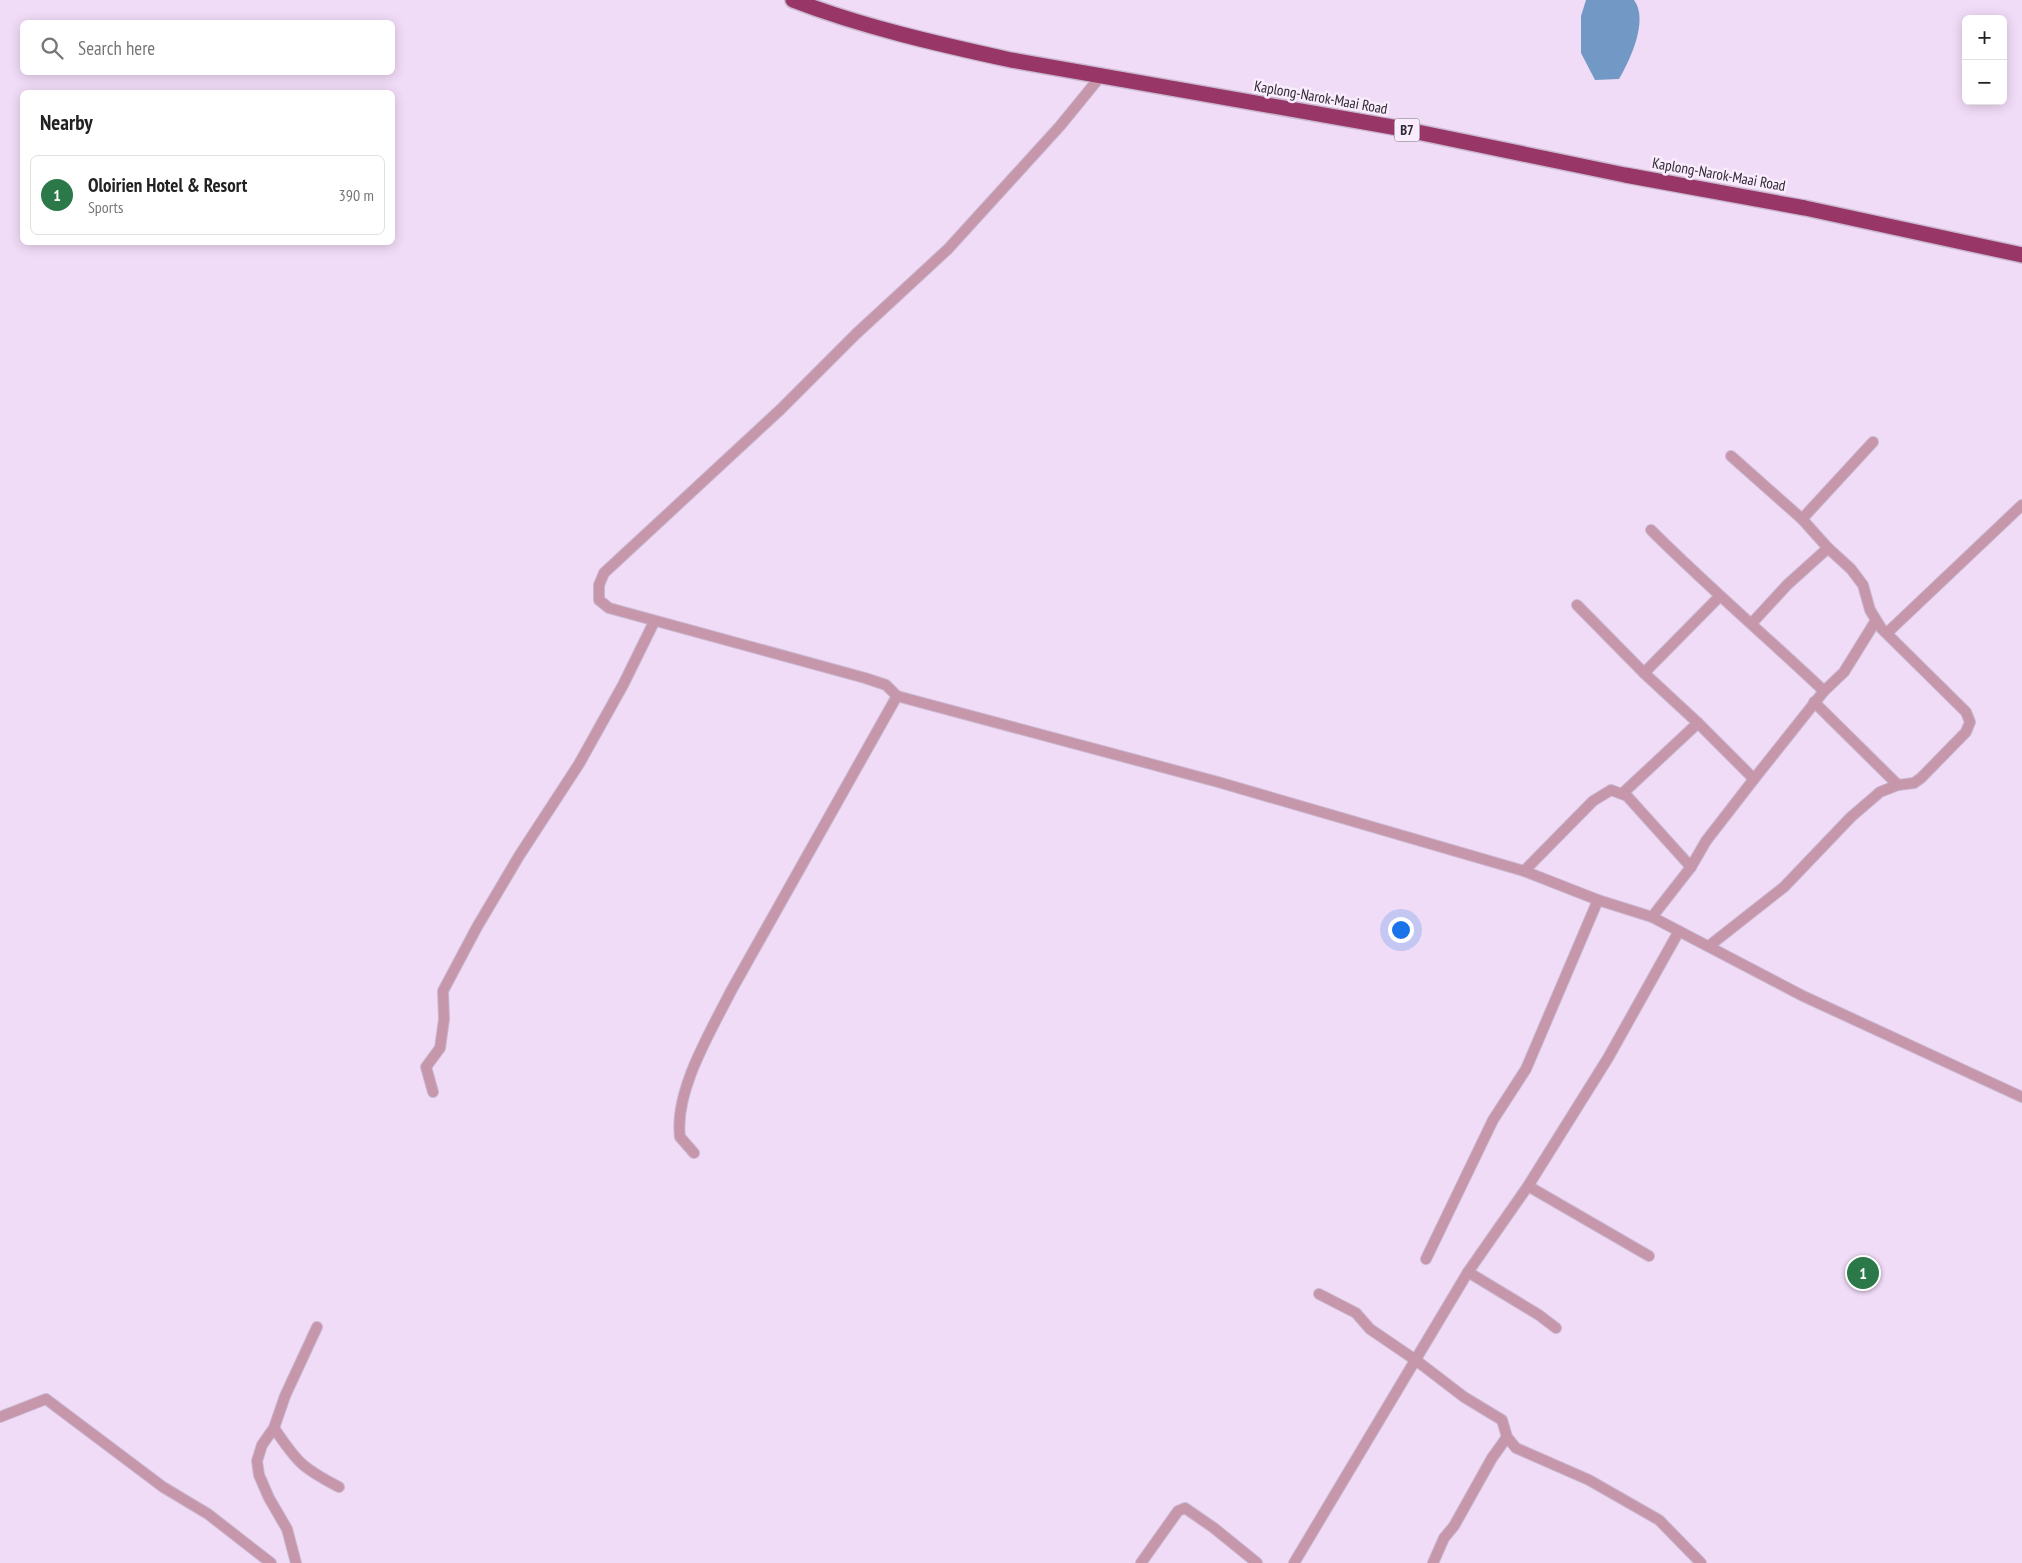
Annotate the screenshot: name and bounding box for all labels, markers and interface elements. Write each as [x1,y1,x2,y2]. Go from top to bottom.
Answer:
map controls [1962,15,2007,105]
button: + [1962,15,2007,60]
search box [20,20,395,75]
icon: search [38,34,66,62]
text: Search here [78,36,155,60]
button: − [1962,60,2007,105]
street label: Kaplong-Narok-Maai Road [1253,76,1389,118]
text: Nearby [40,109,93,136]
road number: B7 [1394,118,1420,142]
street label: Kaplong-Narok-Maai Road [1651,153,1787,195]
text: Oloirien Hotel & Resort [88,173,247,197]
text: 1 [53,185,61,205]
text: 390 m [339,185,374,205]
text: Sports [88,197,123,217]
your location [1388,917,1414,943]
pin: 1 [1847,1254,1879,1292]

